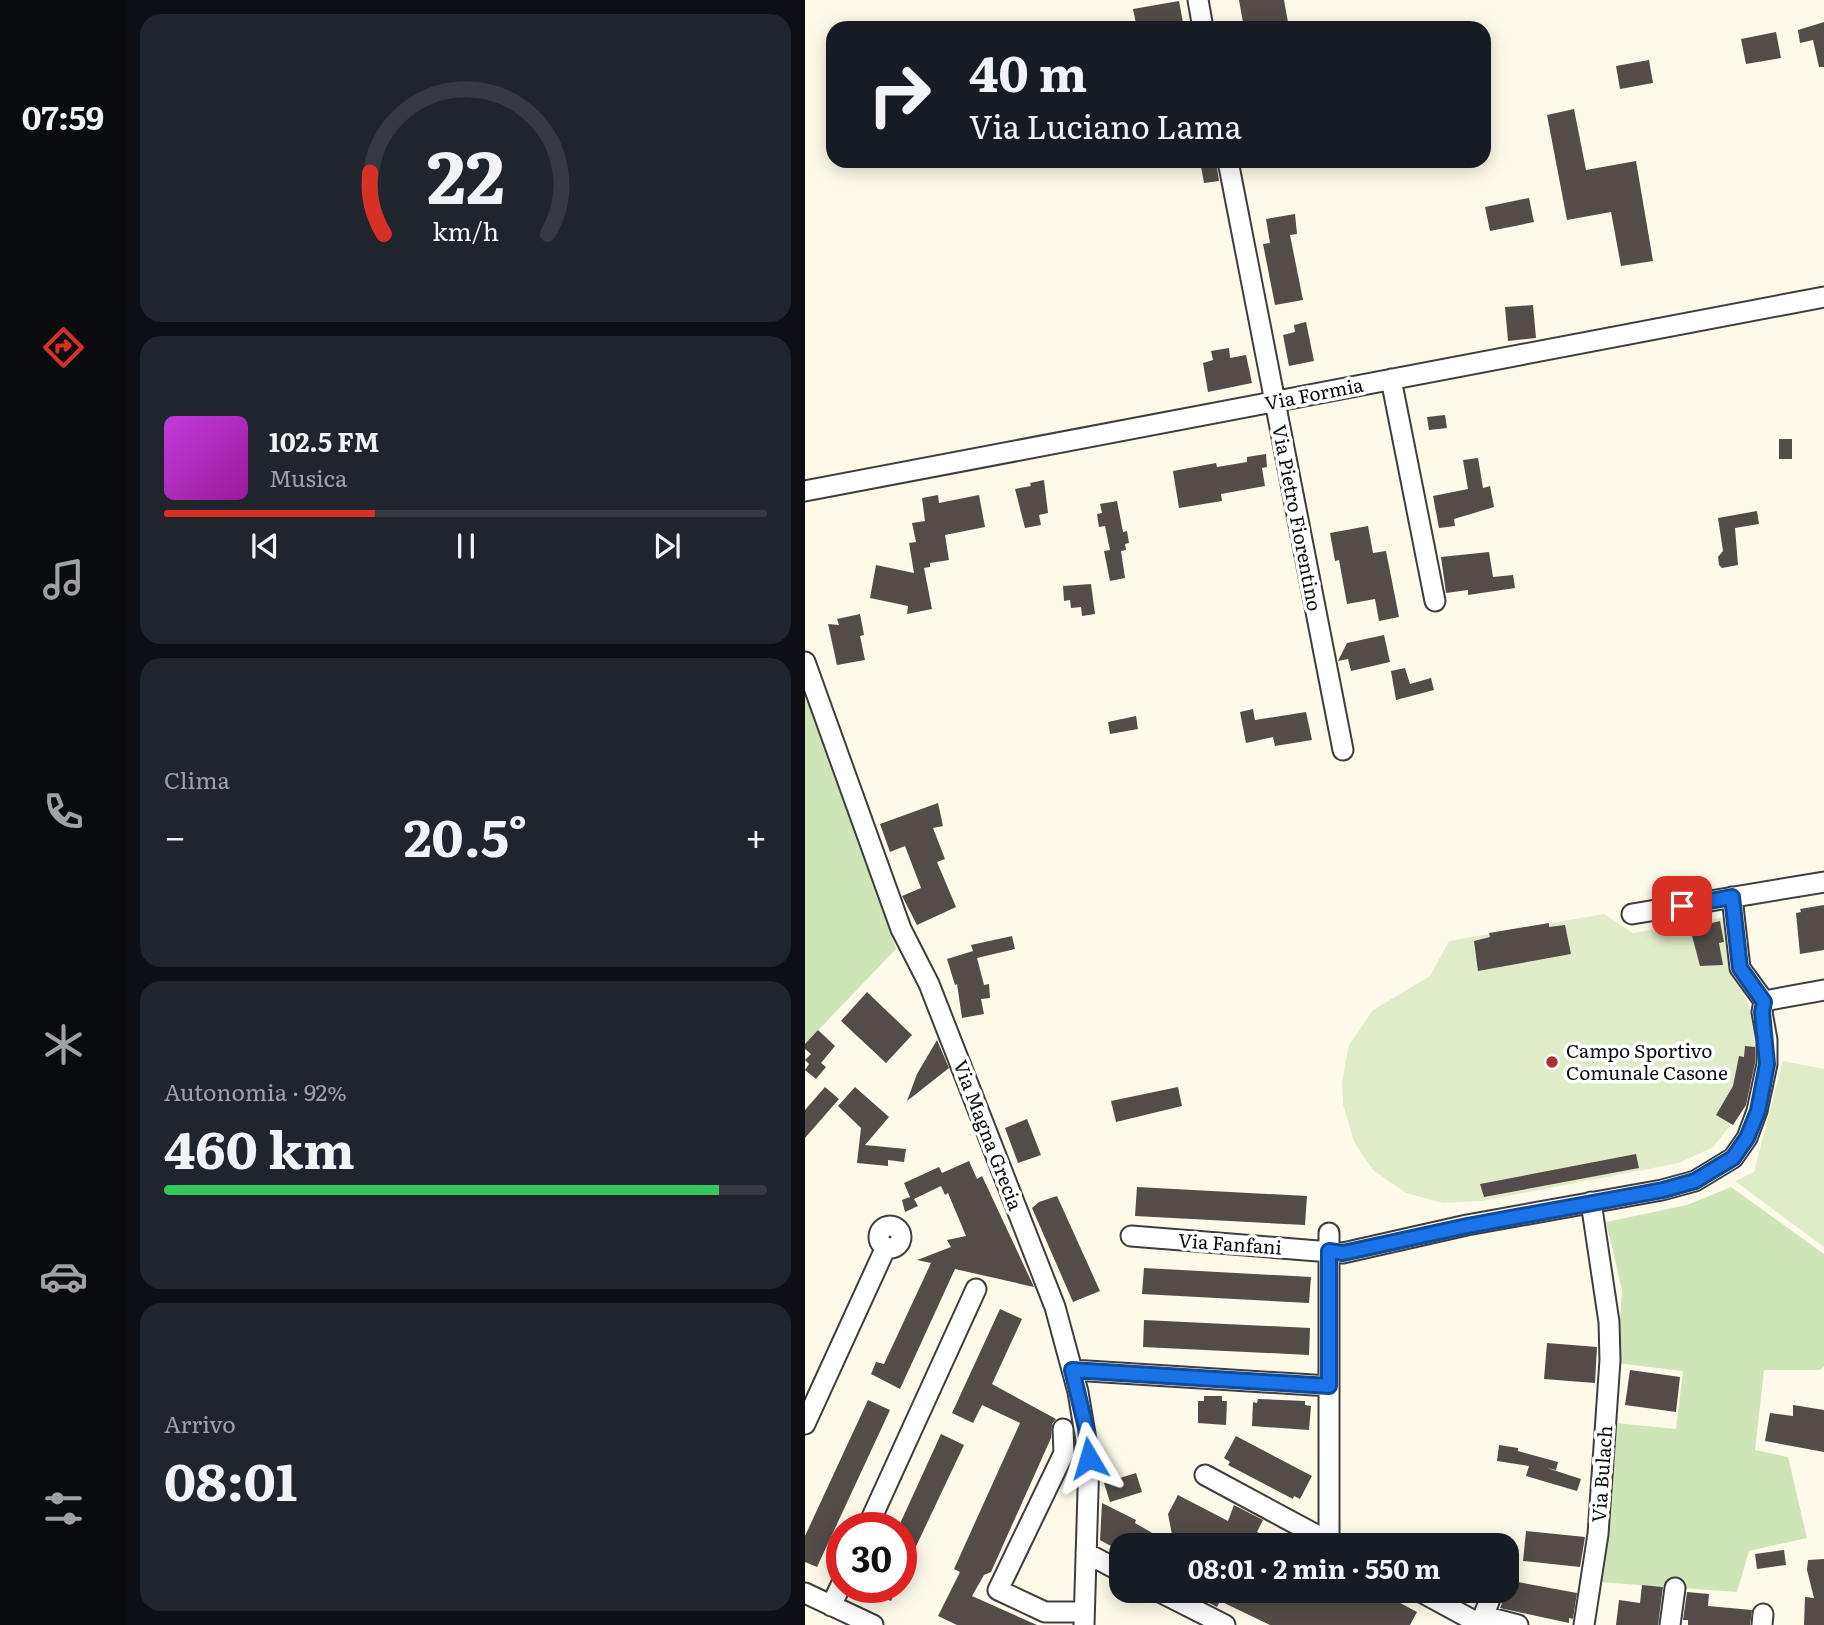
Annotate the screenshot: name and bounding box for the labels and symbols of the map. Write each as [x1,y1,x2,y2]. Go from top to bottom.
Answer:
street label: Via Formia [1262,370,1366,416]
street label: Via Pietro Fiorentino [1266,422,1330,613]
pin [1652,876,1712,936]
place label: Campo Sportivo Comunale Casone [1566,1036,1728,1086]
marker: Campo Sportivo Comunale Casone [1544,1054,1560,1070]
street label: Via Magna Grecia [947,1055,1031,1215]
street label: Via Fanfani [1177,1225,1283,1261]
position arrow [1052,1421,1126,1495]
street label: Via Bulach [1584,1425,1618,1523]
speed limit sign: 30 [826,1512,917,1603]

